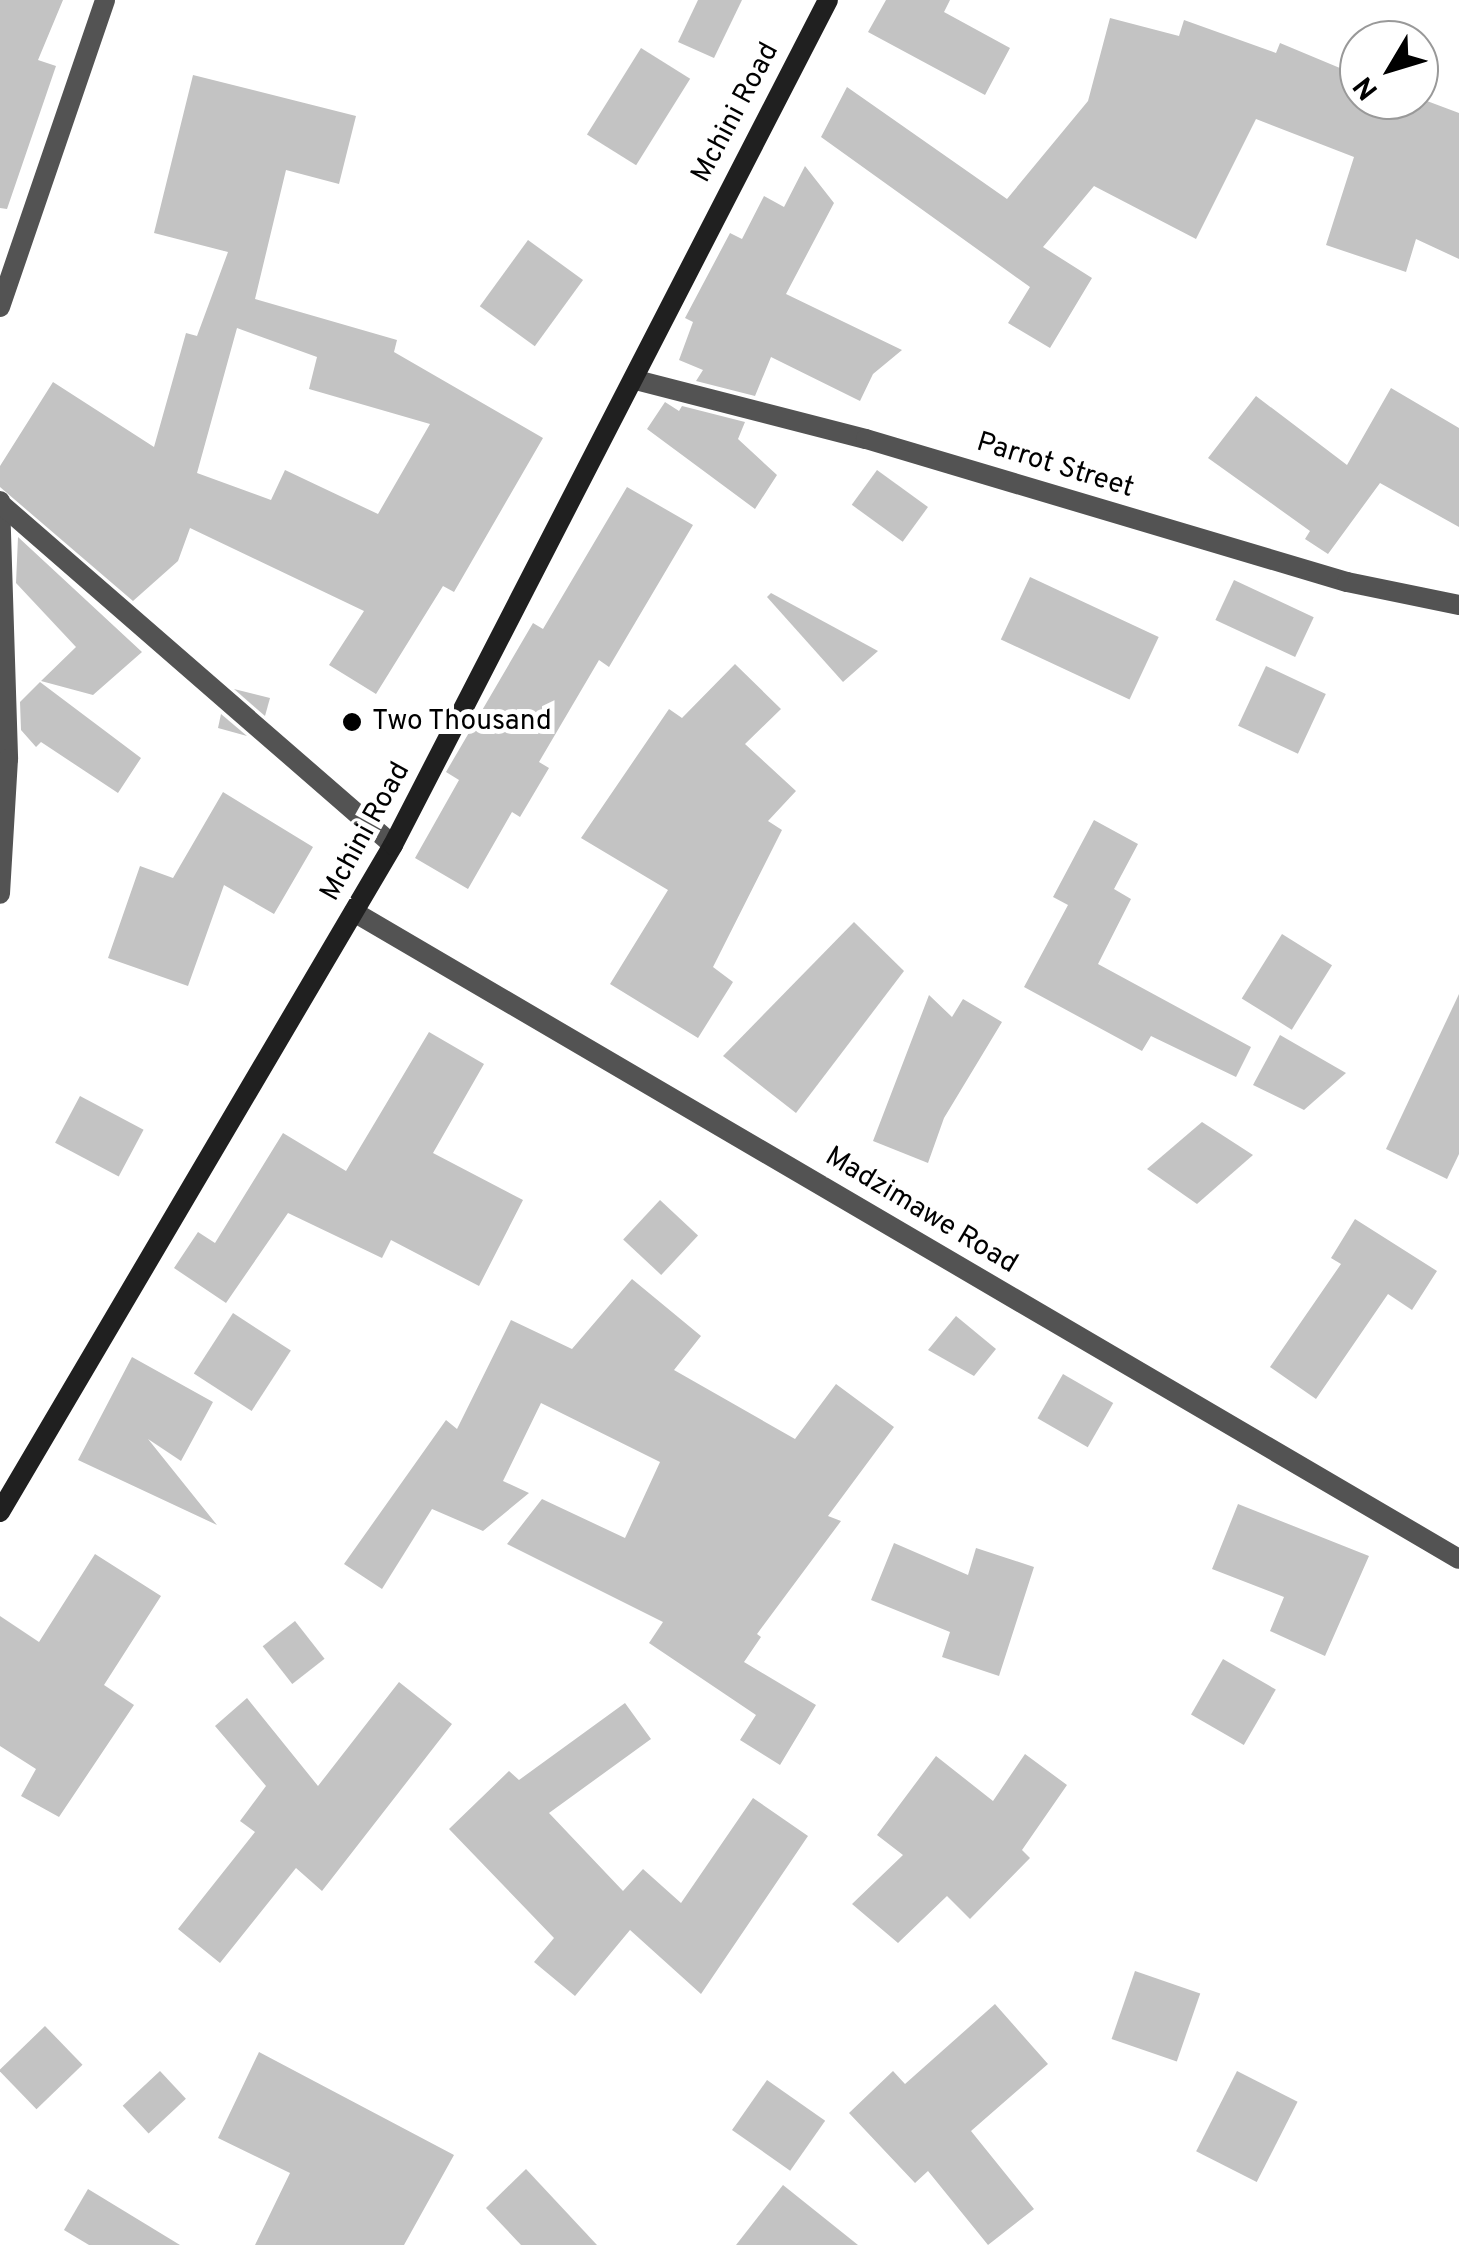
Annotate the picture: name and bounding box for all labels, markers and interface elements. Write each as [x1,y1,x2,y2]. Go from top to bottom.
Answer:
north arrow [1339,20,1439,120]
street label: Mchini Road [685,37,787,189]
text: N [1347,68,1387,106]
street label: Parrot Street [972,426,1138,506]
place label: Two Thousand [372,705,553,739]
marker: Two Thousand [341,711,363,733]
street label: Mchini Road [314,757,418,907]
street label: Madzimawe Road [819,1140,1023,1282]

